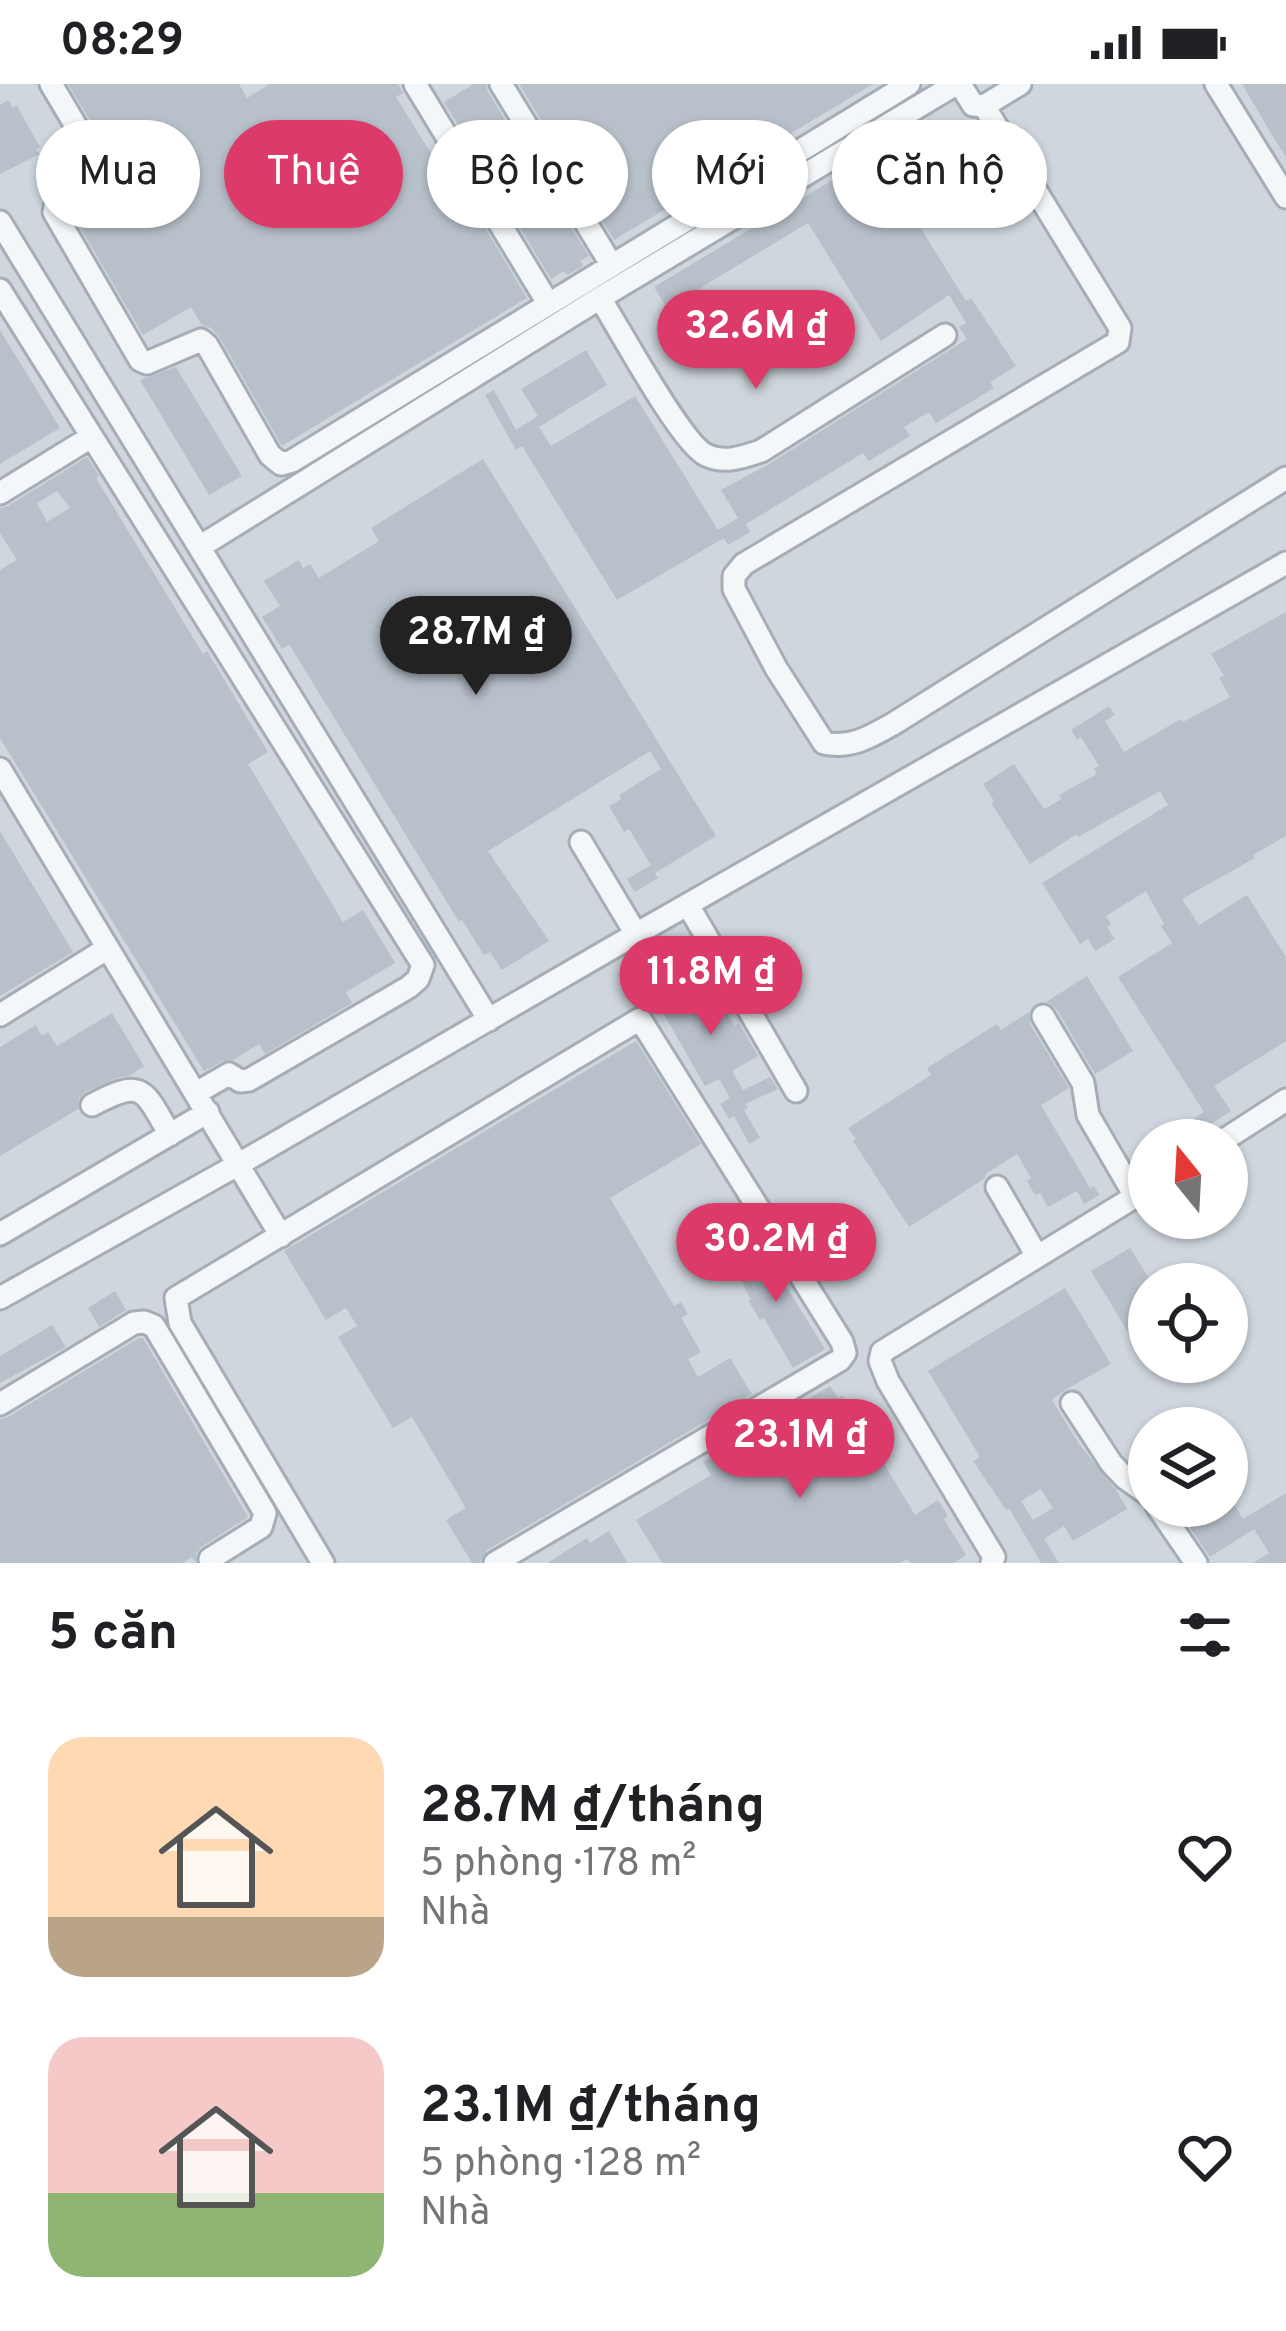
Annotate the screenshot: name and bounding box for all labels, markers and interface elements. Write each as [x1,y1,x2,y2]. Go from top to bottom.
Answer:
text: 08:29 [60,14,184,71]
chip: Mua [36,120,200,228]
chip: Thuê [224,120,403,228]
chip: Bộ lọc [427,120,628,228]
chip: Mới [652,120,808,228]
chip: Căn hộ [832,120,1047,228]
pin: 32.6M ₫ [645,290,867,392]
text: 32.6M ₫ [684,304,828,353]
pin: 28.7M ₫ [365,596,587,698]
text: 28.7M ₫ [407,610,545,659]
pin: 11.8M ₫ [600,936,822,1038]
text: 11.8M ₫ [646,950,776,999]
north arrow [1128,1119,1248,1239]
map controls [1128,1119,1248,1527]
pin: 30.2M ₫ [665,1203,887,1305]
text: 30.2M ₫ [703,1217,849,1266]
button: locate [1128,1263,1248,1383]
pin: 23.1M ₫ [689,1399,911,1501]
button: layers [1128,1407,1248,1527]
text: 23.1M ₫ [732,1413,868,1462]
icon: filters [1172,1602,1238,1668]
text: 5 căn [48,1603,178,1668]
text: 28.7M ₫/tháng [420,1776,765,1841]
icon: home [144,1785,288,1929]
icon: heart [1172,1824,1238,1890]
text: 5 phòng · 178 m² [420,1841,696,1890]
text: Nhà [420,1890,490,1939]
text: 23.1M ₫/tháng [420,2076,761,2141]
icon: home [144,2085,288,2229]
icon: heart [1172,2124,1238,2190]
text: 5 phòng · 128 m² [420,2141,701,2190]
text: Nhà [420,2190,490,2239]

